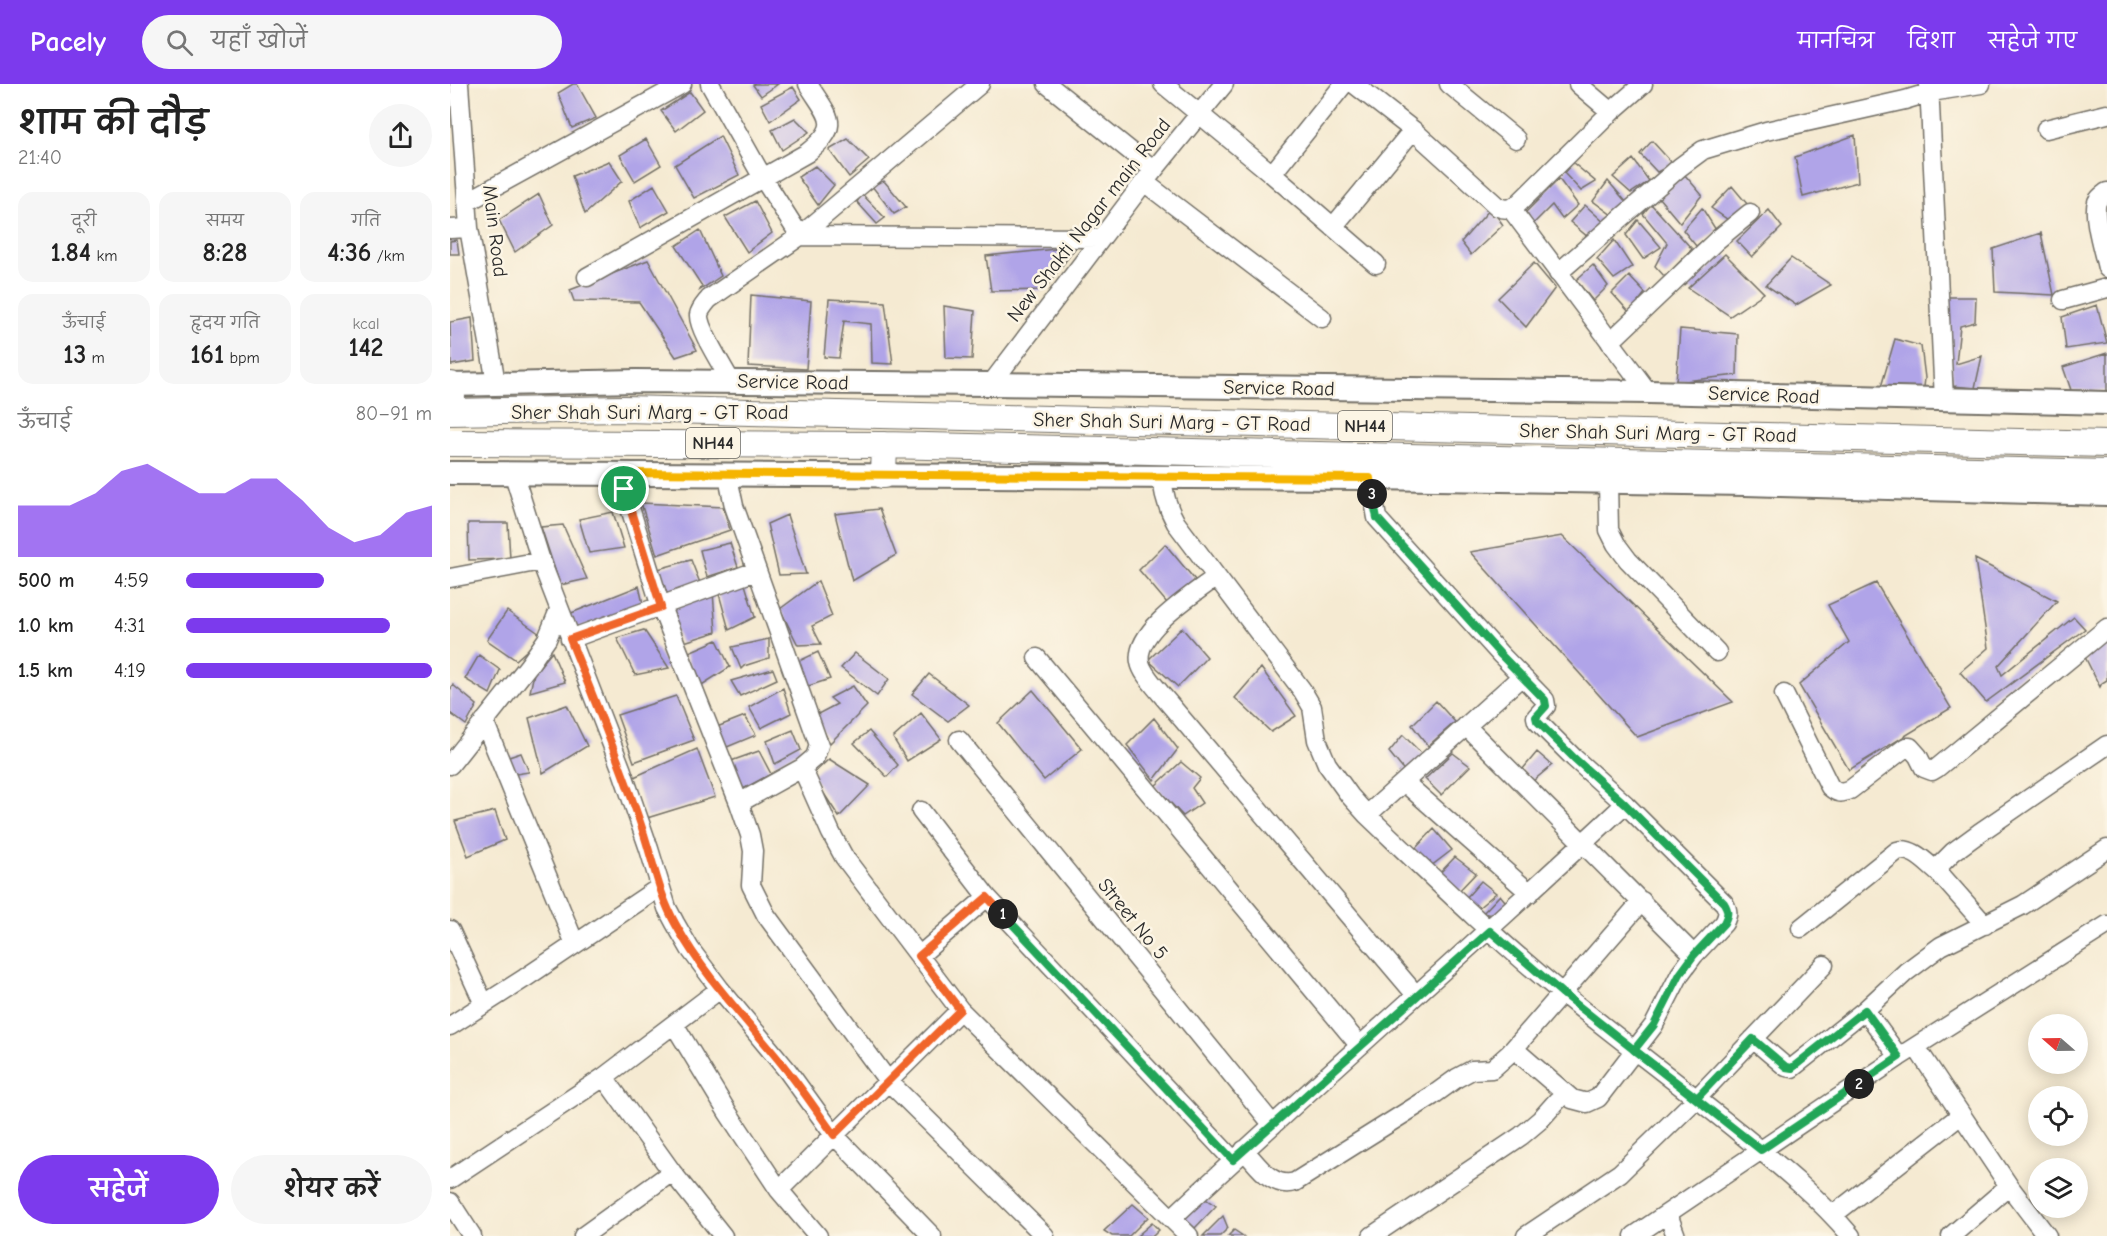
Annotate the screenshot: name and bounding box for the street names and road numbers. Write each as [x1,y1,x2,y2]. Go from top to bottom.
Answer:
street label: New Shakti Nagar main Road [1002,114,1176,326]
street label: Main Road [478,184,512,278]
street label: Service Road [737,370,849,394]
street label: Service Road [1223,376,1335,400]
street label: Service Road [1708,382,1820,408]
street label: Sher Shah Suri Marg - GT Road [511,401,789,424]
street label: Sher Shah Suri Marg - GT Road [1033,408,1311,436]
road number: NH44 [1338,411,1392,441]
street label: Sher Shah Suri Marg - GT Road [1519,419,1797,447]
road number: NH44 [686,428,740,458]
street label: Street No 5 [1093,874,1173,964]

